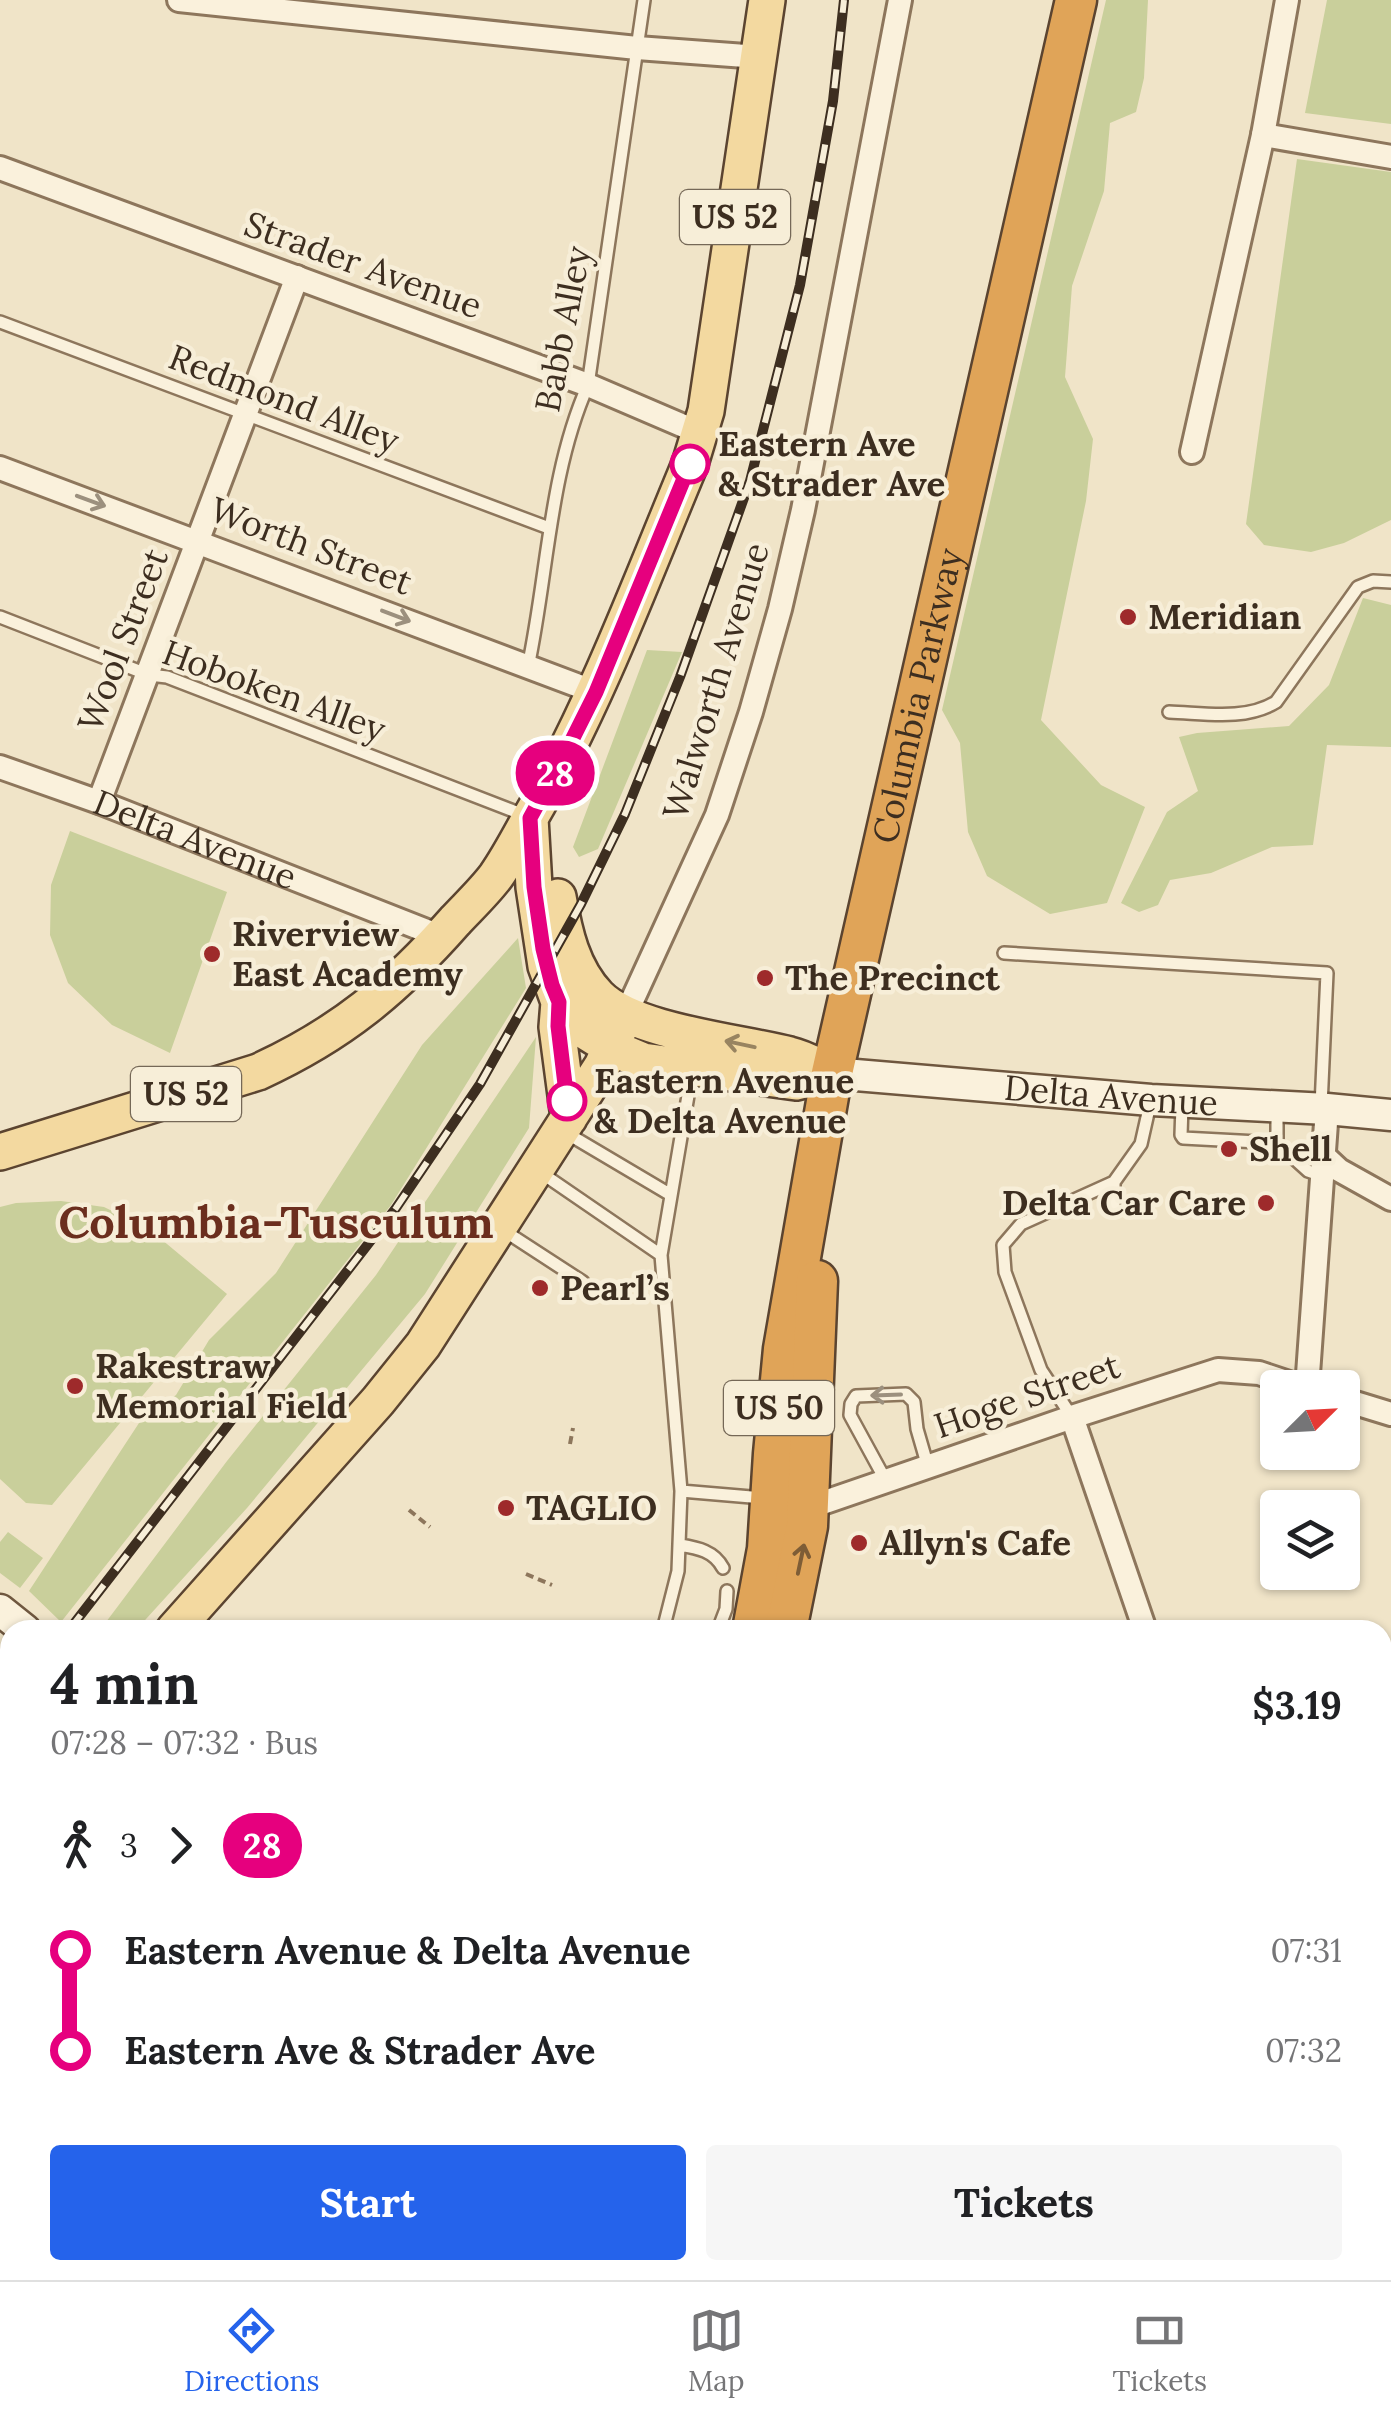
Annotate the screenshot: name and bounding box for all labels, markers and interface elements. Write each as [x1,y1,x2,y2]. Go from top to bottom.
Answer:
road number: US 52 [680,190,790,244]
street label: Strader Avenue [238,201,488,328]
street label: Babb Alley [524,242,601,416]
street label: Redmond Alley [163,334,406,463]
place label: Eastern Ave & Strader Ave [718,421,945,506]
marker: Eastern Ave & Strader Ave [671,445,709,483]
street label: Worth Street [204,486,419,605]
one-way arrow [75,493,106,511]
street label: Walworth Avenue [652,537,779,825]
street label: Wool Street [67,542,178,738]
street label: Columbia Parkway [862,543,973,847]
place label: Meridian [1148,594,1301,639]
marker: Meridian [1117,606,1139,628]
one-way arrow [379,608,410,626]
street label: Hoboken Alley [157,629,392,752]
line badge: 28 [510,740,600,806]
text: 28 [536,751,574,796]
street label: Delta Avenue [87,779,303,899]
place label: Riverview East Academy [232,911,464,996]
marker: Riverview East Academy [201,943,223,965]
place label: The Precinct [785,955,1000,1000]
marker: The Precinct [754,967,776,989]
one-way arrow [725,1034,757,1053]
place label: Eastern Avenue & Delta Avenue [594,1058,854,1143]
street label: Delta Avenue [1002,1065,1219,1125]
road number: US 52 [131,1067,241,1121]
marker: Eastern Avenue & Delta Avenue [548,1082,586,1120]
place label: Shell [1249,1126,1332,1171]
marker: Shell [1218,1138,1240,1160]
place label: Delta Car Care [1002,1180,1246,1225]
marker: Delta Car Care [1255,1192,1277,1214]
district label: Columbia-Tusculum [58,1193,494,1250]
place label: Pearl’s [560,1265,670,1310]
marker: Pearl’s [529,1277,551,1299]
place label: Rakestraw Memorial Field [95,1343,347,1428]
street label: Hoge Street [928,1343,1126,1448]
north arrow [1260,1370,1360,1470]
map controls [1260,1370,1360,1590]
marker: Rakestraw Memorial Field [64,1375,86,1397]
road number: US 50 [724,1381,834,1435]
one-way arrow [871,1386,903,1405]
place label: TAGLIO [526,1485,657,1530]
button: layers [1260,1490,1360,1590]
marker: TAGLIO [495,1497,517,1519]
place label: Allyn's Cafe [879,1520,1071,1565]
marker: Allyn's Cafe [848,1532,870,1554]
one-way arrow [792,1544,811,1576]
text: 4 min [50,1649,198,1719]
text: $3.19 [1252,1681,1342,1729]
text: 07:28 – 07:32 · Bus [50,1722,318,1763]
icon: walk [50,1818,105,1873]
icon: forward [153,1818,208,1873]
text: 28 [243,1823,282,1868]
text: 3 [120,1825,138,1866]
text: Eastern Avenue & Delta Avenue [124,1926,691,1974]
text: 07:31 [1271,1930,1342,1971]
text: Eastern Ave & Strader Ave [124,2026,595,2074]
text: 07:32 [1265,2030,1342,2071]
button: Start [50,2145,686,2260]
button: Tickets [706,2145,1342,2260]
tab: Directions [184,2303,320,2399]
tab: Map [688,2303,745,2399]
tab: Tickets [1113,2303,1207,2399]

